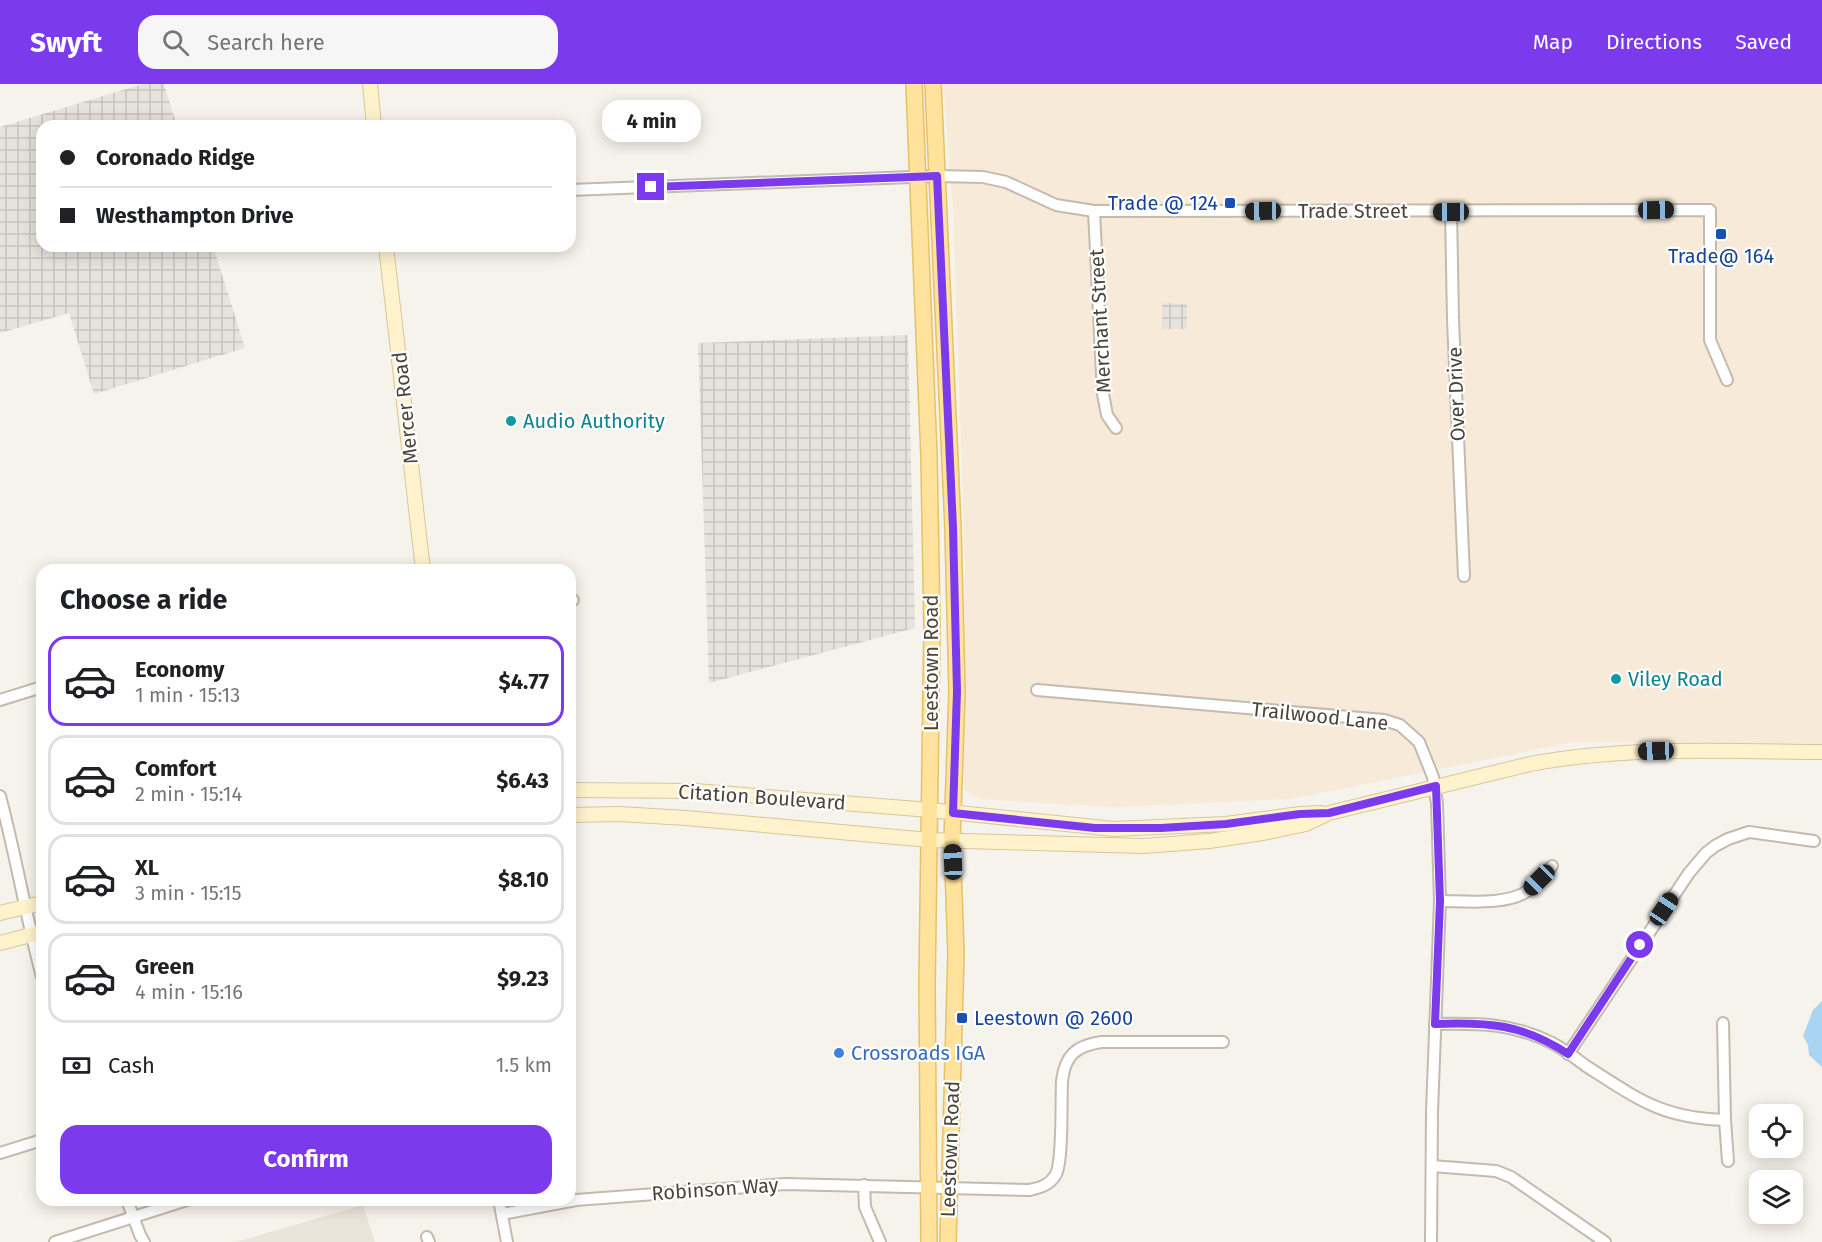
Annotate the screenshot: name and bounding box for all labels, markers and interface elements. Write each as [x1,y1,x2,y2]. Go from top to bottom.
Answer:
search box [138,15,558,69]
text: Swyft [30,26,102,59]
icon: search [159,26,192,59]
text: Search here [207,29,325,56]
text: Map [1533,29,1573,55]
text: Directions [1606,29,1702,55]
text: Saved [1735,29,1792,55]
callout: 4 min [602,100,700,142]
text: 4 min [626,109,677,133]
text: Coronado Ridge [96,144,255,171]
route end [637,173,664,200]
place label: Trade @ 124 [1108,191,1218,215]
marker: Trade @ 124 [1223,196,1237,210]
street label: Trade Street [1298,199,1409,223]
car [1638,201,1674,219]
text: Westhampton Drive [96,202,294,229]
car [1245,202,1281,220]
car [1433,203,1469,221]
marker: Trade@ 164 [1714,227,1728,241]
place label: Trade@ 164 [1668,244,1774,268]
street label: Merchant Street [1084,248,1116,394]
street label: Over Drive [1442,346,1470,442]
street label: Mercer Road [387,351,423,465]
place label: Audio Authority [523,409,665,433]
marker: Audio Authority [504,414,518,428]
text: Choose a ride [60,584,227,616]
street label: Leestown Road [919,595,943,731]
icon: car [63,654,117,708]
text: Economy [135,656,224,683]
place label: Viley Road [1628,667,1723,691]
text: $4.77 [499,668,549,695]
marker: Viley Road [1609,672,1623,686]
text: 1 min · 15:13 [135,683,240,707]
street label: Trailwood Lane [1250,697,1390,735]
car [1638,741,1674,761]
icon: car [63,753,117,807]
text: Comfort [135,755,216,782]
text: $6.43 [496,767,549,794]
street label: Citation Boulevard [677,779,847,815]
text: 2 min · 15:14 [135,782,242,806]
car [943,844,963,880]
icon: car [63,852,117,906]
text: XL [135,854,159,881]
car [1520,861,1558,899]
text: $8.10 [498,866,549,893]
text: 3 min · 15:15 [135,881,242,905]
car [1646,889,1682,929]
route start [1626,931,1653,958]
icon: car [63,951,117,1005]
text: Green [135,953,194,980]
text: $9.23 [497,965,549,992]
text: 4 min · 15:16 [135,980,243,1004]
place label: Leestown @ 2600 [974,1006,1133,1030]
marker: Leestown @ 2600 [955,1011,969,1025]
place label: Crossroads IGA [851,1041,986,1065]
marker: Crossroads IGA [832,1046,846,1060]
icon: cash [60,1049,93,1082]
text: Cash [108,1052,155,1079]
text: 1.5 km [496,1053,552,1077]
street label: Leestown Road [936,1080,964,1218]
map controls [1749,1104,1803,1224]
button: locate [1749,1104,1803,1158]
button: Confirm [60,1125,552,1194]
button: layers [1749,1170,1803,1224]
street label: Robinson Way [651,1173,779,1205]

